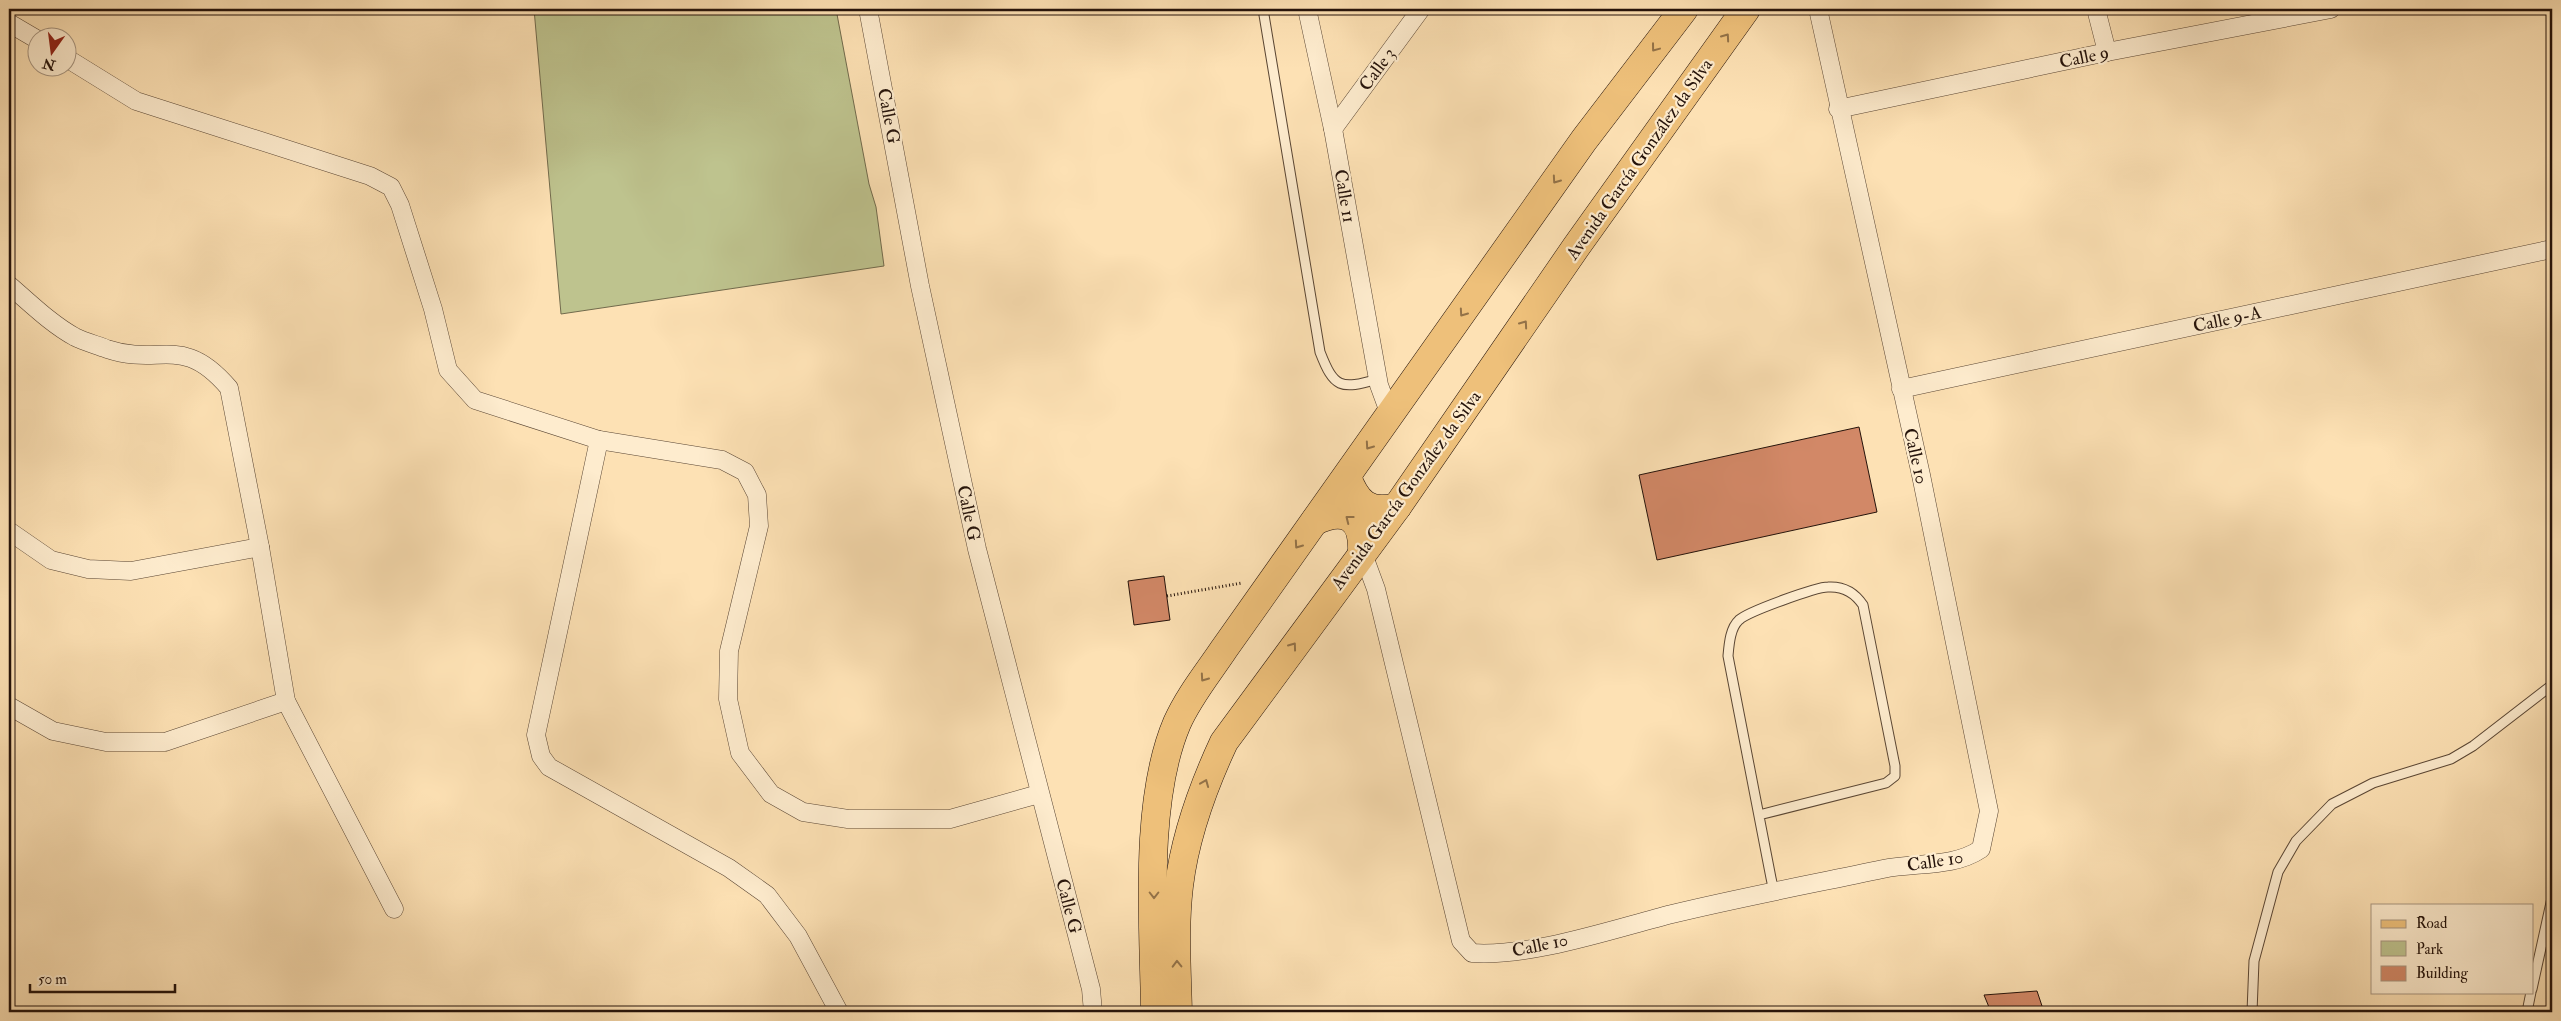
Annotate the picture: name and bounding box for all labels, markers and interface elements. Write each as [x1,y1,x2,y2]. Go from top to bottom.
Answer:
north arrow [28,28,78,78]
one-way arrow [1720,33,1729,43]
street label: Calle 9 [2057,41,2111,74]
one-way arrow [1652,42,1660,51]
street label: Calle 3 [1354,43,1401,95]
text: N [40,54,58,74]
street label: Avenida García González da Silva [1560,54,1718,265]
street label: Calle G [872,86,905,146]
street label: Calle 11 [1329,168,1361,225]
one-way arrow [1553,174,1562,184]
street label: Calle 9-A [2191,301,2264,338]
one-way arrow [1460,307,1469,317]
one-way arrow [1518,320,1527,330]
street label: Avenida García González da Silva [1326,386,1487,595]
street label: Calle 10 [1898,426,1933,486]
one-way arrow [1366,440,1375,450]
street label: Calle G [951,483,986,543]
one-way arrow [1346,516,1355,525]
one-way arrow [1295,539,1304,549]
one-way arrow [1287,643,1295,652]
one-way arrow [1201,672,1210,682]
one-way arrow [1199,779,1210,788]
street label: Calle 10 [1905,846,1965,877]
street label: Calle G [1050,876,1087,936]
one-way arrow [1149,892,1159,899]
legend [2371,904,2534,994]
text: Road [2416,914,2448,933]
street label: Calle 10 [1510,928,1570,963]
text: Park [2416,940,2443,959]
one-way arrow [1172,959,1182,967]
scale bar [30,961,175,993]
text: Building [2416,964,2468,983]
text: 50 m [38,970,67,989]

